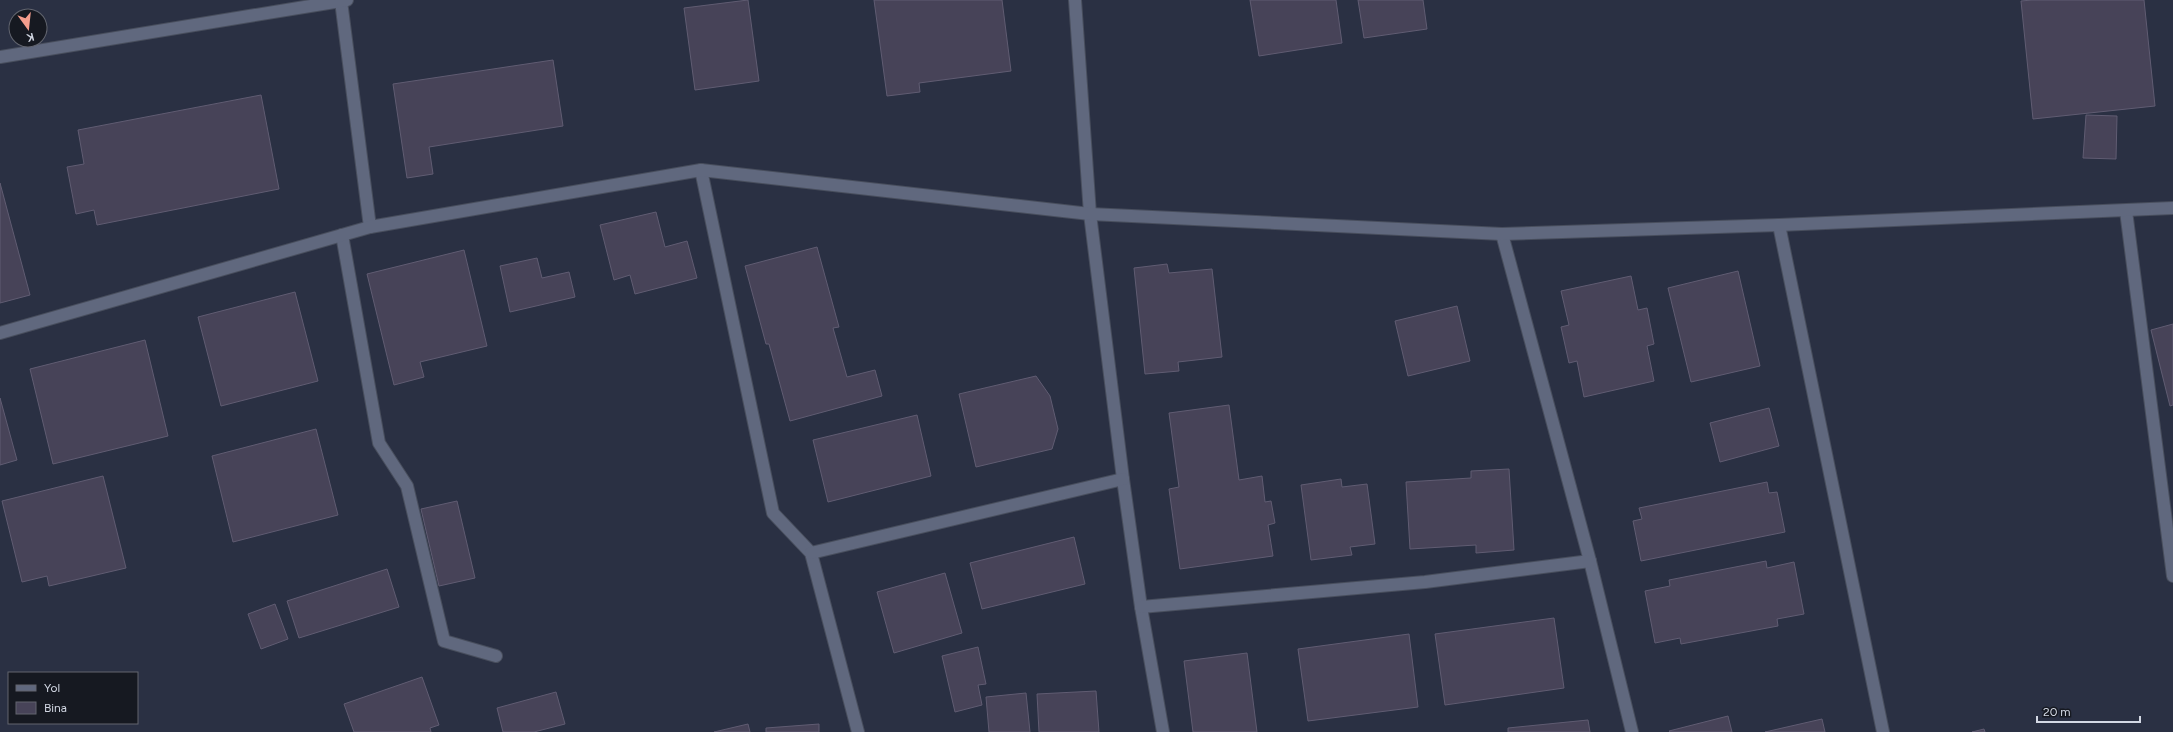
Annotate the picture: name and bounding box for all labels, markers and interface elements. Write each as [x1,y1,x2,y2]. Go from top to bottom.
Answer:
north arrow [8,8,48,48]
text: K [25,30,36,45]
legend [8,672,138,724]
text: Yol [44,681,60,695]
scale bar [2037,698,2140,724]
text: Bina [44,701,67,715]
text: 20 m [2043,705,2071,719]

